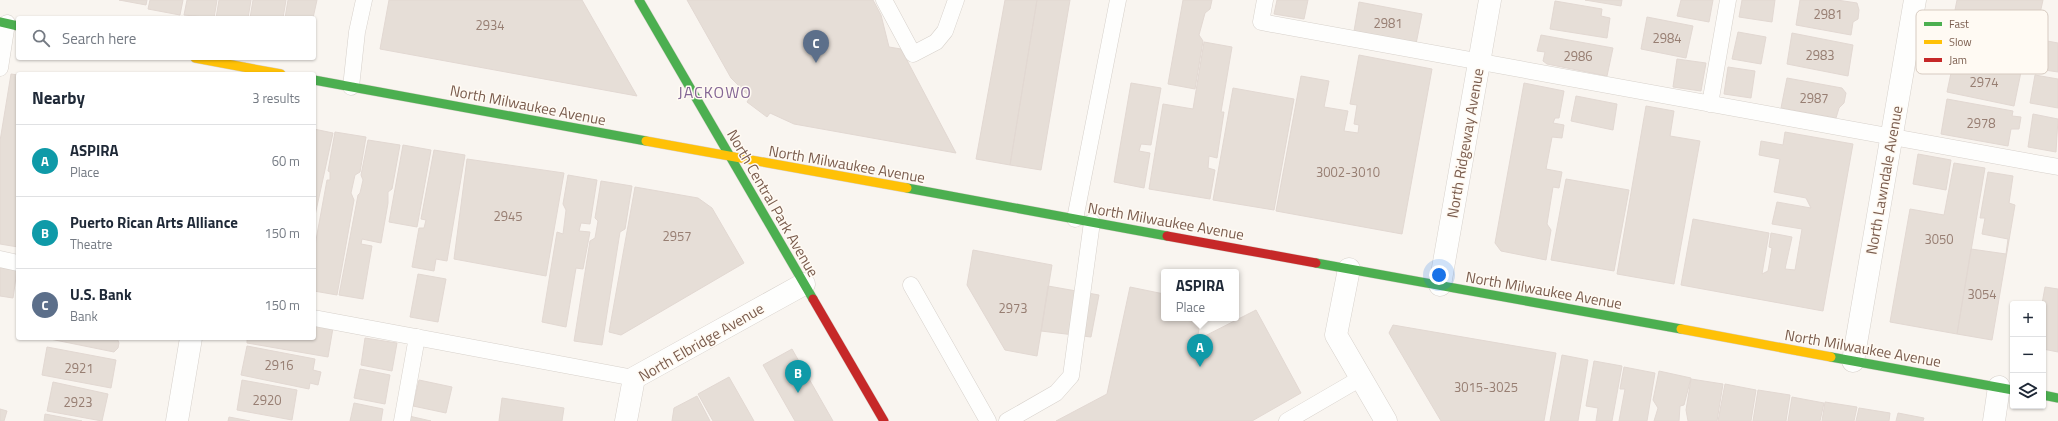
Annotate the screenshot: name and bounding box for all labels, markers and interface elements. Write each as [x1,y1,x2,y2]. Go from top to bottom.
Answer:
house number: 2981 [1813,4,1843,24]
legend [1916,10,2048,74]
house number: 2981 [1373,13,1403,33]
house number: 2934 [475,15,505,35]
search box [16,16,316,60]
text: Fast [1949,16,1969,32]
icon: search [30,27,52,49]
text: Search here [62,27,136,50]
house number: 2984 [1652,28,1682,48]
pin: C [803,30,829,63]
text: Slow [1949,34,1972,50]
house number: 2983 [1805,45,1835,65]
house number: 2986 [1563,46,1593,66]
text: Jam [1949,52,1967,68]
street label: North Ridgeway Avenue [1441,66,1489,220]
house number: 2974 [1969,72,1999,92]
street label: North Milwaukee Avenue [448,79,608,131]
district label: JACKOWO [678,80,752,104]
text: Nearby [32,85,85,111]
text: 3 results [252,88,300,108]
house number: 2987 [1799,88,1829,108]
street label: North Lawndale Avenue [1860,104,1908,256]
house number: 2978 [1966,113,1996,133]
street label: North Central Park Avenue [721,125,825,281]
text: ASPIRA [70,139,118,162]
street label: North Milwaukee Avenue [767,139,927,189]
text: A [41,151,49,171]
text: 60 m [272,151,300,171]
text: Place [70,162,99,182]
house number: 3002-3010 [1316,162,1380,182]
street label: North Milwaukee Avenue [1086,196,1246,246]
house number: 2945 [493,206,523,226]
text: Puerto Rican Arts Alliance [70,211,238,234]
text: B [41,223,49,243]
text: 150 m [264,223,300,243]
house number: 2957 [662,226,692,246]
house number: 3050 [1924,229,1954,249]
text: Theatre [70,234,112,254]
your location [1429,265,1449,285]
street label: North Milwaukee Avenue [1464,265,1624,315]
popup [1161,269,1239,321]
text: ASPIRA [1176,274,1224,297]
text: U.S. Bank [70,283,132,306]
house number: 3054 [1967,284,1997,304]
text: C [41,295,49,315]
text: 150 m [264,295,300,315]
street label: North Elbridge Avenue [634,297,768,387]
text: Place [1176,297,1205,317]
house number: 2973 [998,298,1028,318]
map controls [2010,301,2046,409]
button: + [2010,301,2046,337]
text: Bank [70,306,98,326]
street label: North Milwaukee Avenue [1783,323,1943,373]
pin: A [1187,334,1213,367]
button: − [2010,337,2046,373]
house number: 2916 [264,355,294,375]
house number: 2921 [64,358,94,378]
pin: B [785,360,811,393]
button: layers [2010,373,2046,409]
house number: 3015-3025 [1454,377,1518,397]
house number: 2920 [252,390,282,410]
house number: 2923 [63,392,93,412]

